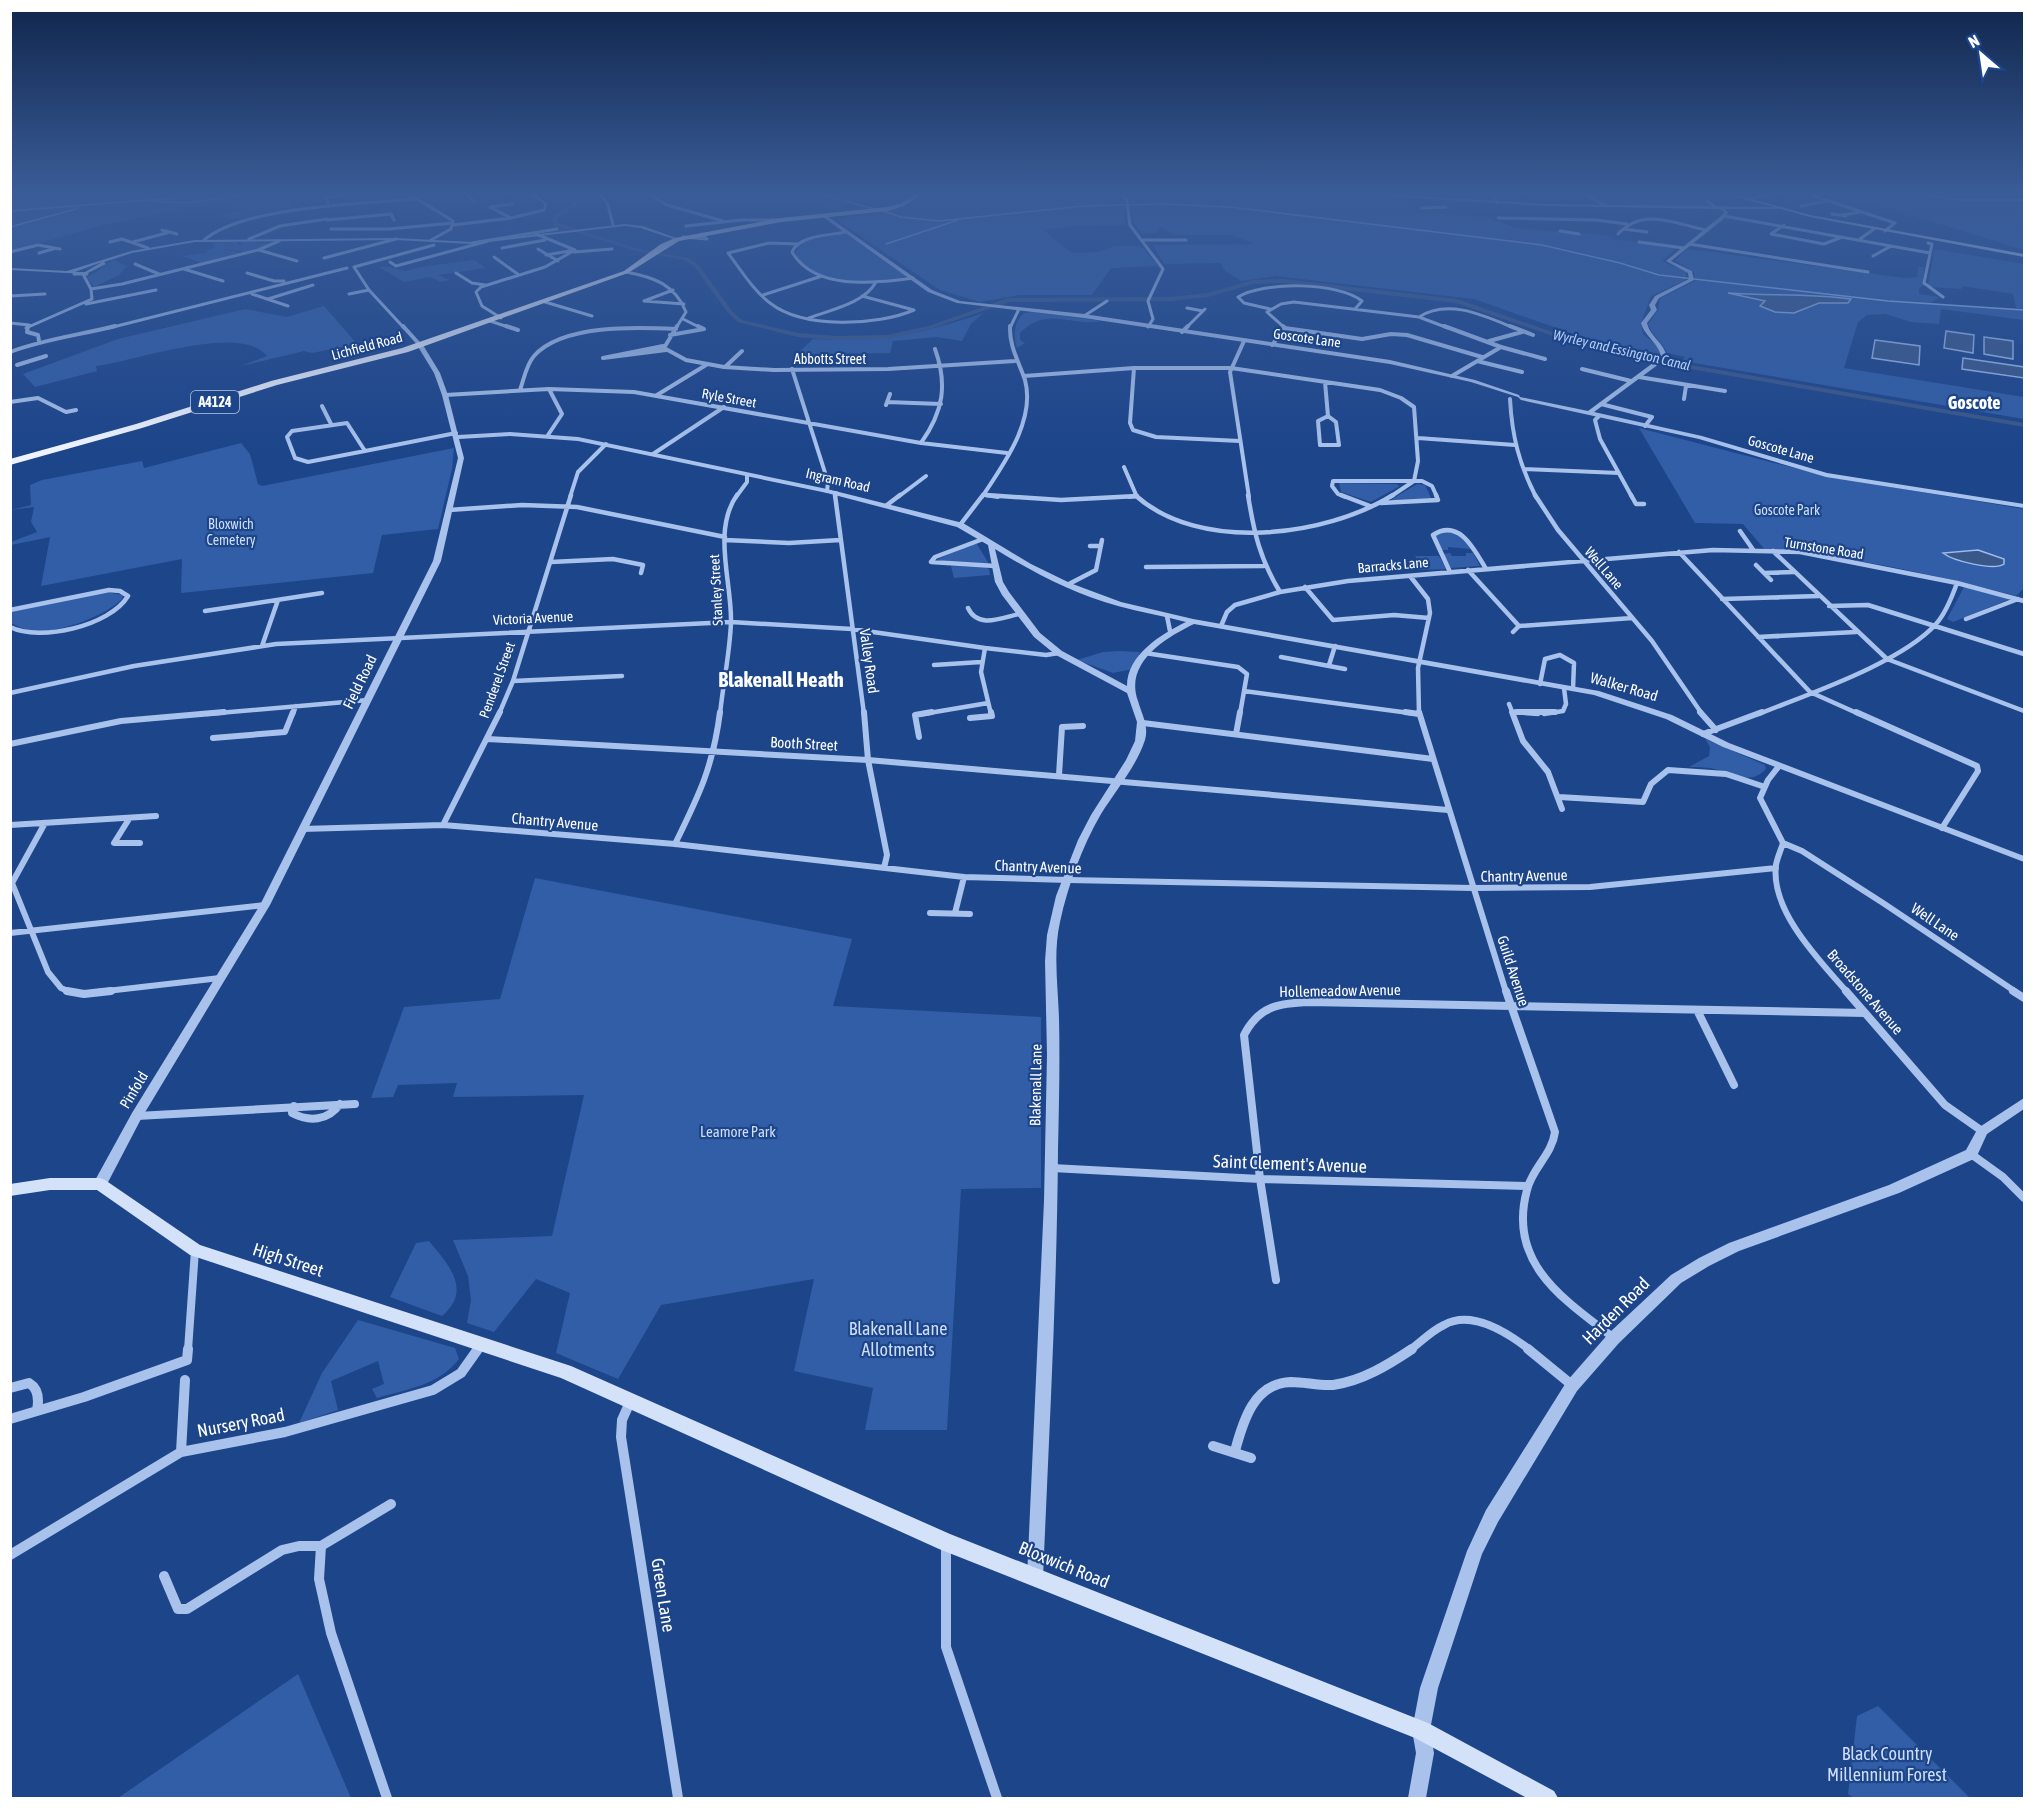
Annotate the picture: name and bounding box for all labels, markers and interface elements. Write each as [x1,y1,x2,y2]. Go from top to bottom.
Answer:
north arrow [1951,24,2011,84]
text: N [1965,31,1982,51]
street label: Goscote Lane [1272,325,1342,351]
water label: Wyrley and Essington Canal [1552,326,1693,374]
street label: Lichfield Road [330,329,404,363]
street label: Abbotts Street [794,351,866,367]
street label: Ryle Street [700,385,758,411]
road number: A4124 [191,391,239,413]
district label: Goscote [1948,392,2000,413]
street label: Goscote Lane [1746,432,1816,466]
street label: Ingram Road [804,465,872,495]
park label: Goscote Park [1754,502,1820,518]
park label: Bloxwich Cemetery [206,516,256,548]
street label: Turnstone Road [1783,534,1865,562]
street label: Well Lane [1581,544,1627,592]
street label: Stanley Street [706,554,726,626]
street label: Barracks Lane [1357,554,1429,576]
street label: Victoria Avenue [493,608,573,628]
street label: Valley Road [857,627,882,694]
street label: Penderel Street [476,640,518,720]
street label: Field Road [339,652,380,712]
district label: Blakenall Heath [718,667,844,691]
street label: Walker Road [1588,669,1660,704]
street label: Booth Street [770,733,838,754]
street label: Chantry Avenue [511,809,599,834]
street label: Chantry Avenue [994,856,1082,877]
street label: Chantry Avenue [1480,866,1568,885]
street label: Well Lane [1908,899,1963,944]
street label: Guild Avenue [1494,933,1533,1008]
street label: Broadstone Avenue [1824,946,1907,1038]
street label: Hollemeadow Avenue [1279,981,1401,1000]
street label: Blakenall Lane [1026,1044,1045,1126]
street label: Pinfold [116,1068,151,1111]
park label: Leamore Park [700,1123,776,1140]
street label: Saint Clement's Avenue [1213,1150,1367,1177]
street label: High Street [250,1238,326,1281]
street label: Harden Road [1578,1273,1654,1349]
park label: Blakenall Lane Allotments [849,1318,947,1360]
street label: Nursery Road [195,1404,286,1441]
street label: Bloxwich Road [1016,1537,1113,1592]
street label: Green Lane [647,1556,680,1633]
park label: Black Country Millennium Forest [1827,1743,1947,1785]

